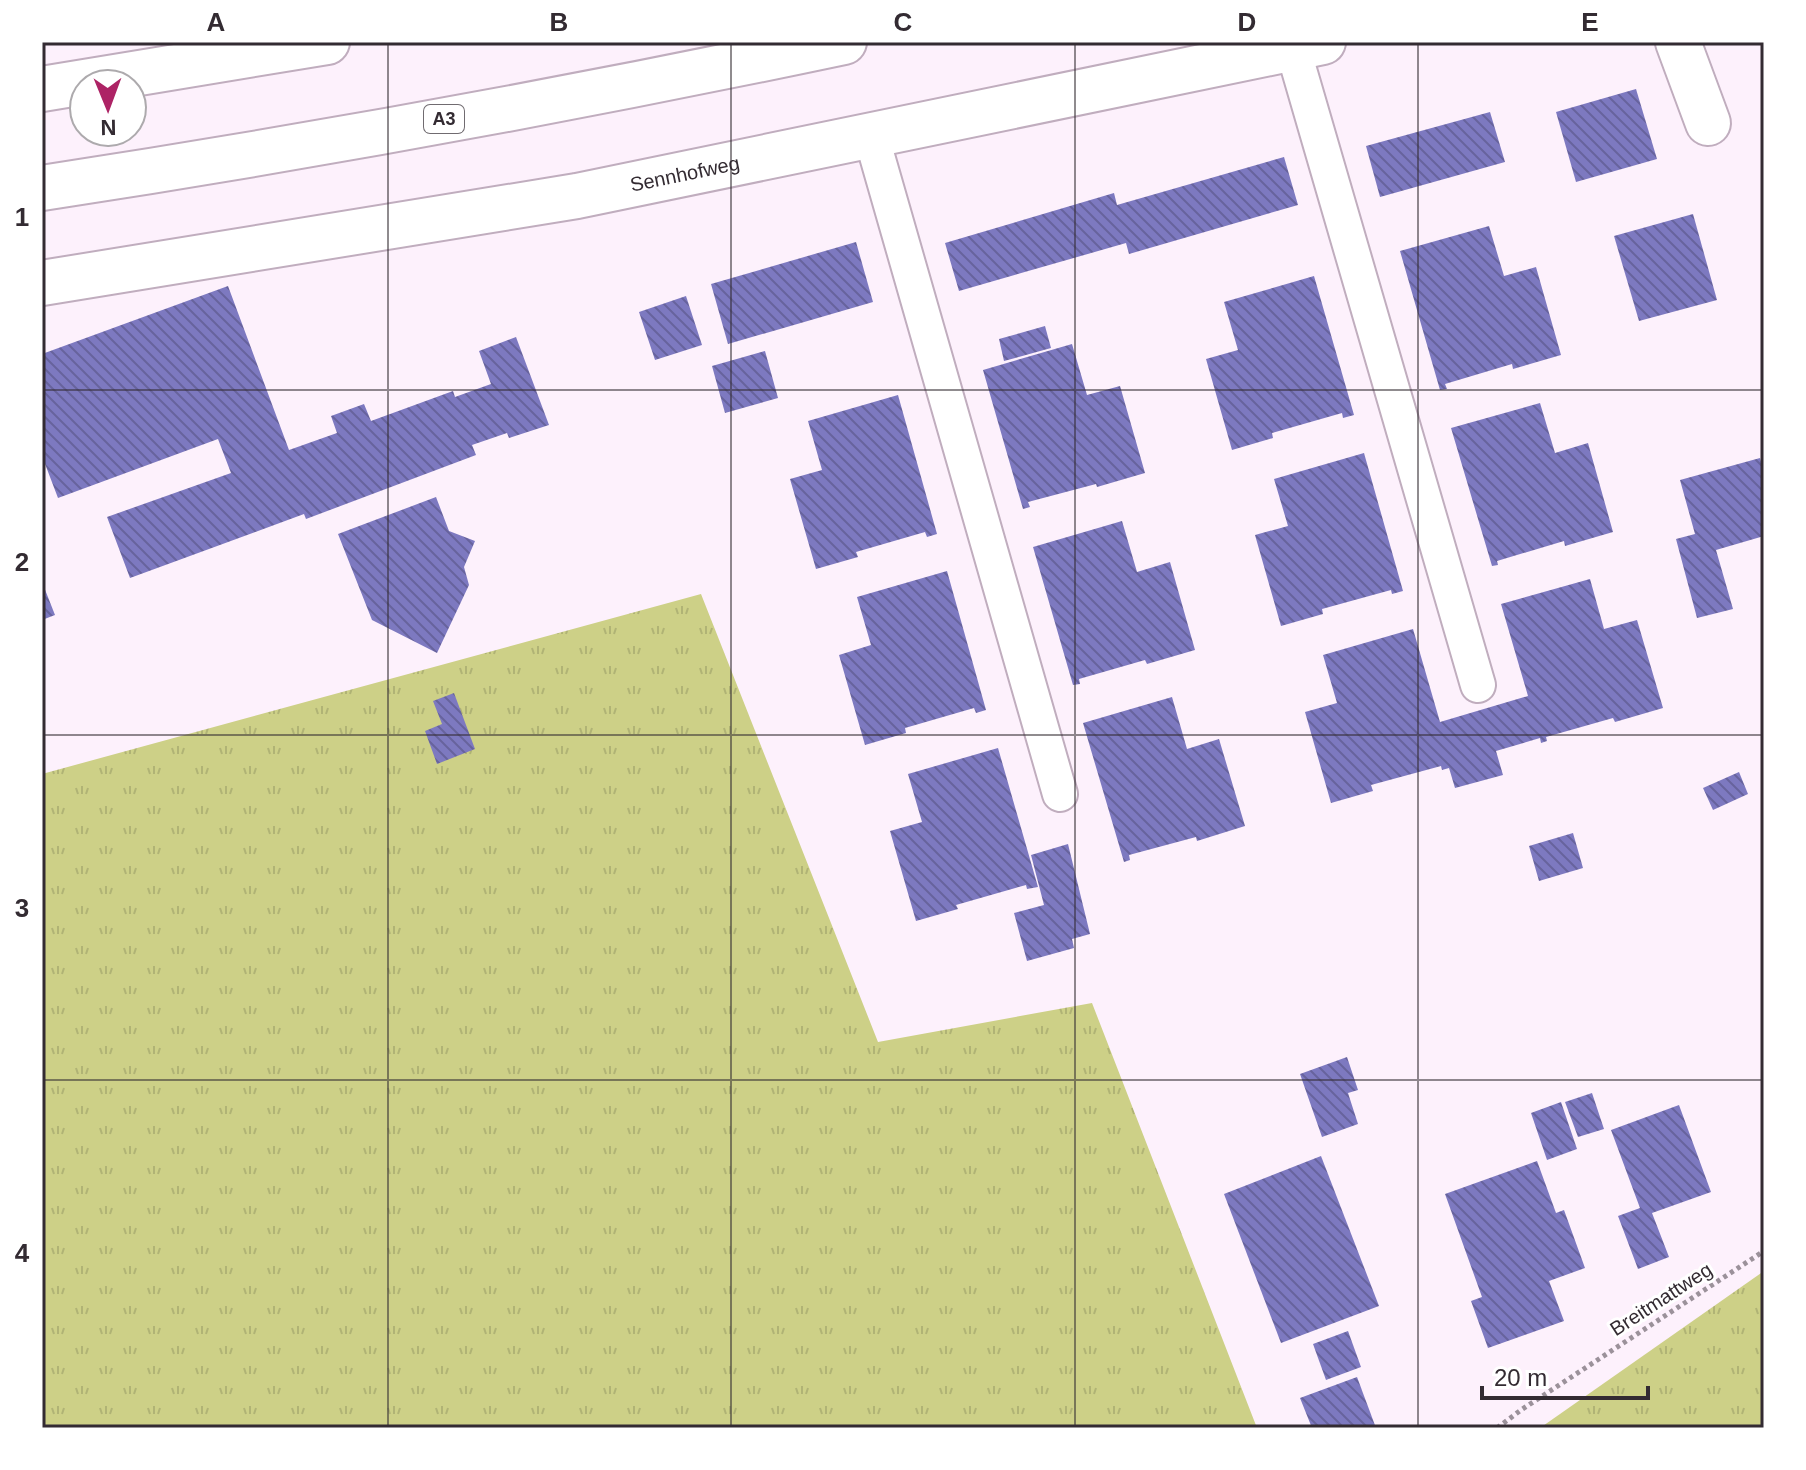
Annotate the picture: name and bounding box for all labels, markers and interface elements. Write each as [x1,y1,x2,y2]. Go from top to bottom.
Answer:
text: A [207,7,226,37]
text: B [550,7,568,37]
text: C [894,7,913,37]
text: D [1238,7,1256,37]
text: E [1581,7,1599,37]
north arrow [68,68,148,148]
road number: A3 [424,105,464,133]
text: N [100,115,117,140]
street label: Sennhofweg [628,152,741,196]
text: 1 [15,202,29,232]
text: 2 [15,547,29,577]
text: 3 [15,893,29,923]
text: 4 [15,1238,30,1268]
street label: Breitmattweg [1606,1258,1716,1340]
scale bar [1482,1350,1648,1400]
text: 20 m [1494,1364,1547,1391]

